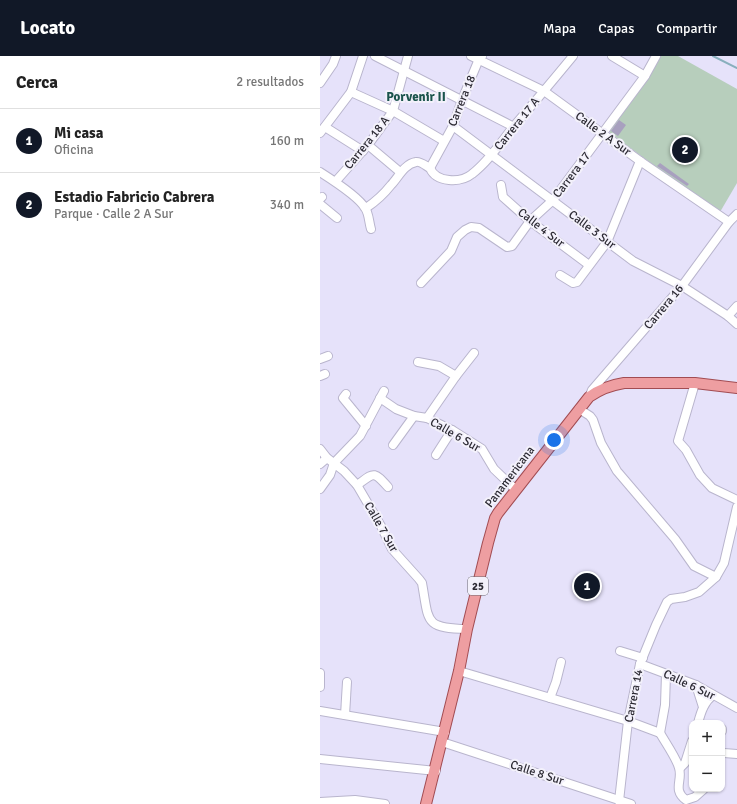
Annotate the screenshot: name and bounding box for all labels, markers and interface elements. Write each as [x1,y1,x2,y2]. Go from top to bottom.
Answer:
text: Locato [20,16,75,40]
text: Mapa [543,20,576,37]
text: Capas [598,20,634,37]
text: Compartir [656,20,717,37]
text: Cerca [16,72,58,93]
street label: Carrera 18 [445,73,479,129]
text: 2 resultados [236,74,304,90]
district label: Porvenir II [386,89,446,105]
street label: Carrera 17 A [491,94,543,154]
street label: Calle 2 A Sur [572,109,634,160]
street label: Carrera 18 A [341,113,393,173]
text: Mi casa [54,124,103,142]
text: 1 [25,133,33,149]
text: 160 m [270,133,304,149]
pin: 2 [672,135,698,165]
text: Oficina [54,142,94,158]
street label: Carrera 17 [550,149,594,201]
text: Estadio Fabricio Cabrera [54,188,214,206]
text: 2 [25,197,33,213]
text: 340 m [270,197,304,213]
street label: Calle 4 Sur [515,205,568,251]
text: Parque · Calle 2 A Sur [54,206,173,222]
street label: Calle 3 Sur [565,207,619,253]
street label: Carrera 16 [641,282,687,332]
street label: Calle 6 Sur [427,415,483,456]
your location [544,430,564,450]
street label: Panamericana [482,443,538,511]
street label: Calle 7 Sur [361,499,402,555]
pin: 1 [574,571,600,601]
road number: 25 [468,577,488,595]
street label: Calle 6 Sur [661,666,718,704]
street label: Carrera 14 [621,668,647,724]
map controls [689,720,725,792]
button: + [689,720,725,756]
button: − [689,756,725,792]
street label: Calle 8 Sur [508,757,566,789]

